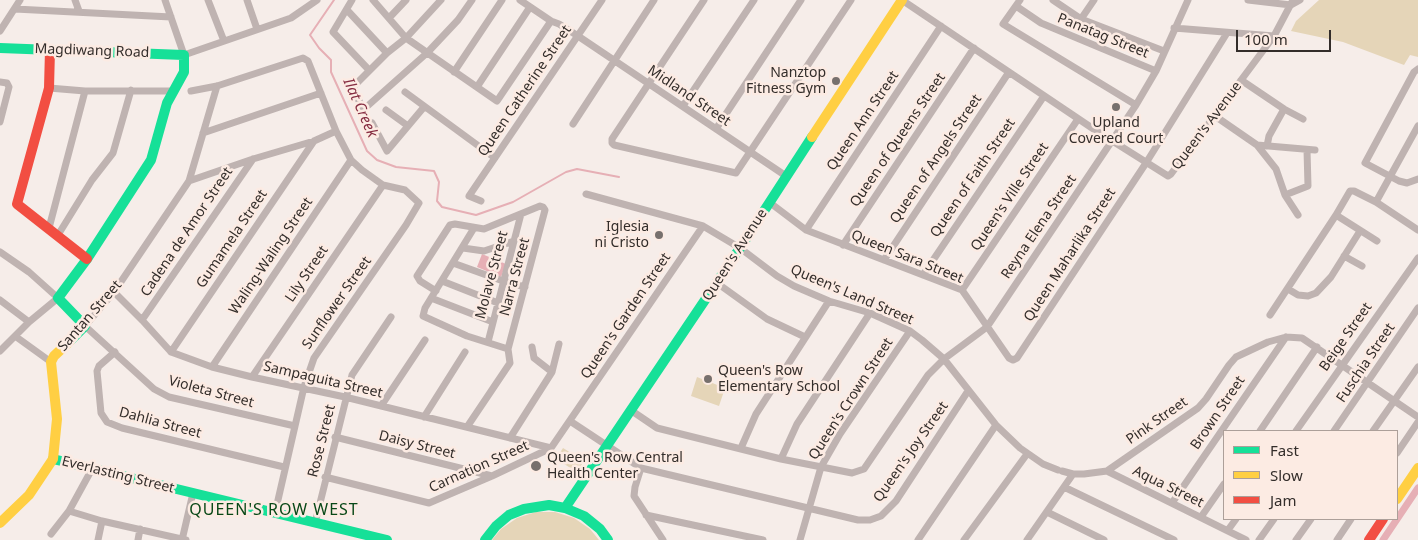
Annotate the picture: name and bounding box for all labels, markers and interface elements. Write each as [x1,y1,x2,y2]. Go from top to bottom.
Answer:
street label: Panatag Street [1055,10,1151,62]
scale bar [1238,20,1333,52]
street label: Queen Catherine Street [475,22,575,160]
text: 100 m [1244,29,1288,49]
street label: Magdiwang Road [34,41,150,61]
street label: Midland Street [644,62,734,130]
place label: Nanztop Fitness Gym [746,65,826,98]
street label: Queen Ann Street [823,68,903,174]
street label: Queen of Queens Street [847,70,949,210]
marker: Nanztop Fitness Gym [830,75,842,87]
water label: Ilat Creek [339,76,381,140]
street label: Queen's Avenue [1168,79,1246,173]
street label: Queen of Angels Street [887,91,985,227]
marker: Upland Covered Court [1110,101,1122,113]
street label: Queen of Faith Street [927,115,1019,241]
place label: Upland Covered Court [1069,115,1163,148]
street label: Queen's Ville Street [968,140,1052,254]
street label: Cadena de Amor Street [137,164,237,300]
street label: Reyna Elena Street [998,172,1080,282]
street label: Queen Maharlika Street [1021,185,1119,325]
street label: Gumamela Street [193,187,271,291]
street label: Waling-Waling Street [226,194,316,318]
street label: Queen's Avenue [699,206,771,304]
place label: Iglesia ni Cristo [595,219,649,252]
street label: Queen Sara Street [849,227,965,287]
street label: Molave Street [472,229,512,321]
marker: Iglesia ni Cristo [653,229,665,241]
street label: Narra Street [496,236,534,318]
street label: Lily Street [282,243,332,305]
street label: Queen's Garden Street [578,250,674,382]
street label: Sunflower Street [299,254,375,352]
street label: Queen's Land Street [788,261,916,329]
street label: Santan Street [55,277,125,355]
street label: Beige Street [1316,299,1376,375]
street label: Fuschia Street [1333,320,1399,406]
street label: Queen's Crown Street [805,335,897,463]
street label: Sampaguita Street [262,358,384,402]
place label: Queen's Row Elementary School [718,363,840,396]
street label: Violeta Street [167,373,255,411]
marker: Queen's Row Elementary School [702,373,714,385]
street label: Brown Street [1187,373,1249,453]
street label: Pink Street [1123,394,1191,448]
street label: Queen's Joy Street [870,399,952,505]
street label: Rose Street [305,403,339,479]
street label: Dahlia Street [117,404,203,442]
street label: Daisy Street [377,427,457,463]
legend [1223,430,1398,520]
street label: Carnation Street [426,437,532,497]
text: Fast [1270,440,1299,460]
place label: Queen's Row Central Health Center [547,450,683,482]
street label: Everlasting Street [60,453,176,497]
marker: Queen's Row Central Health Center [529,459,543,473]
street label: Aqua Street [1130,463,1206,511]
text: Slow [1270,465,1303,485]
text: Jam [1270,490,1297,510]
district label: QUEEN'S ROW WEST [187,500,361,520]

